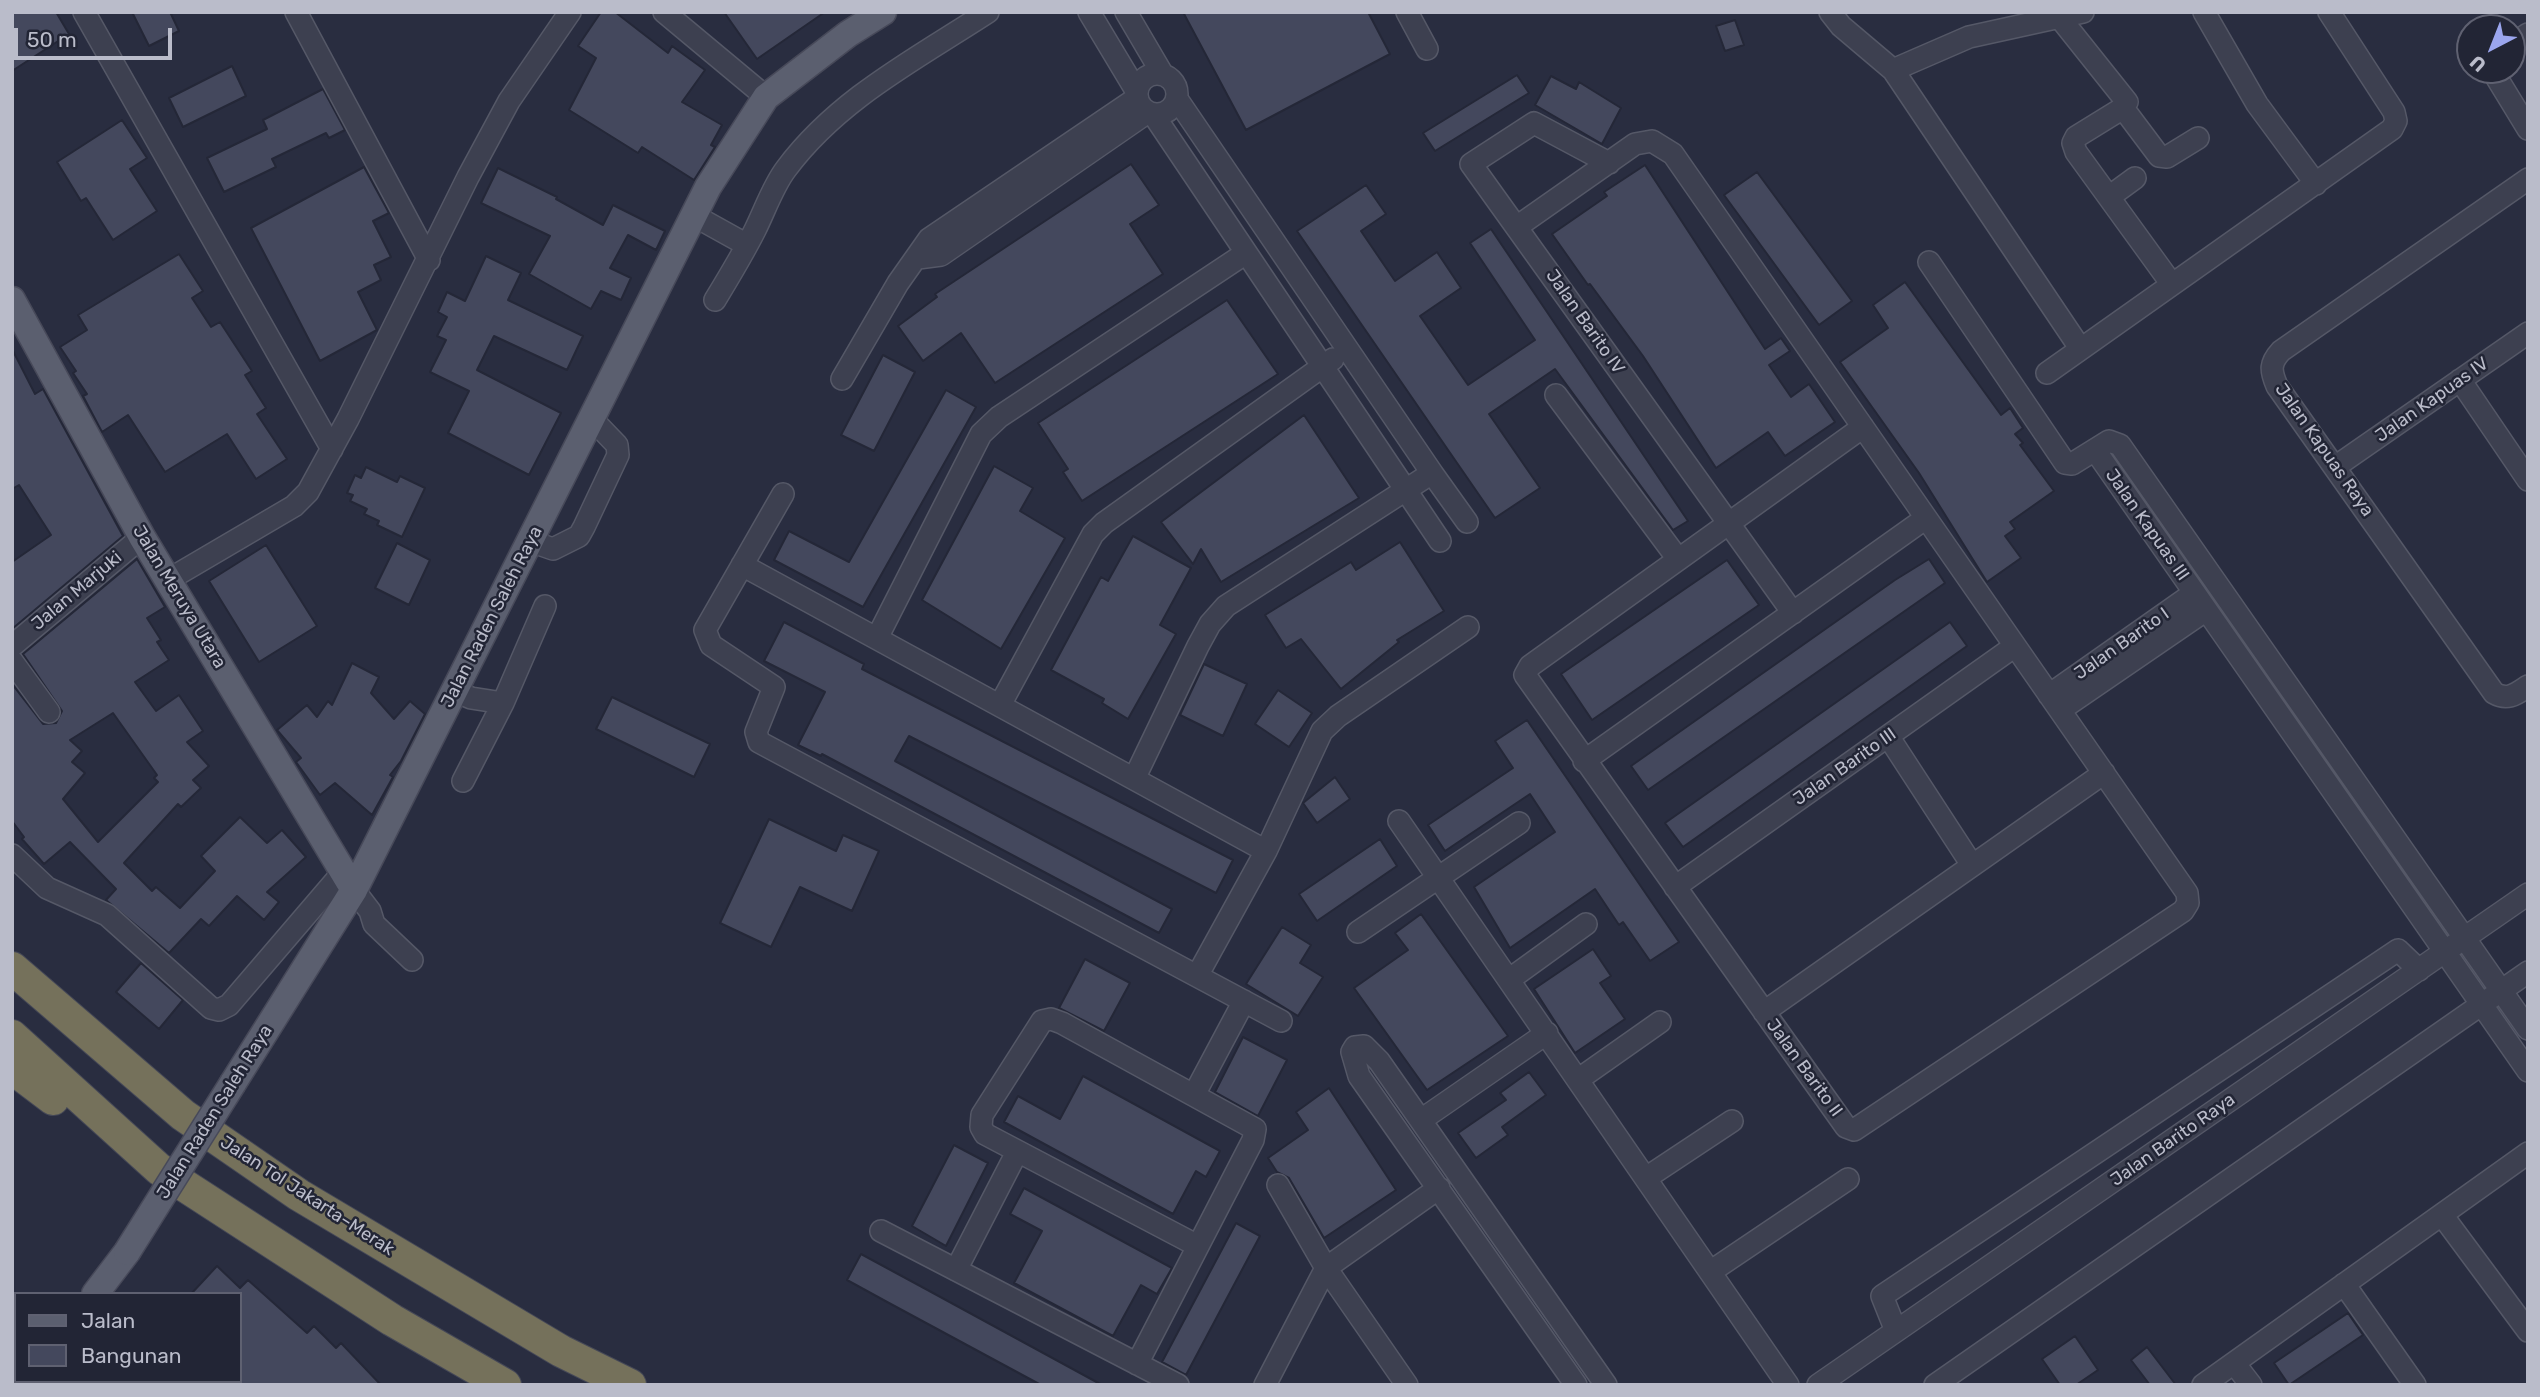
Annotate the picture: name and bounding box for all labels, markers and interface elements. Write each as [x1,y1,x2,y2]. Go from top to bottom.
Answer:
scale bar [18,14,175,58]
north arrow [2456,14,2526,84]
text: 50 m [27,27,77,52]
text: U [2465,50,2491,77]
street label: Jalan Barito IV [1541,266,1629,378]
street label: Jalan Kapuas IV [2371,353,2493,447]
street label: Jalan Kapuas Raya [2270,379,2378,521]
street label: Jalan Kapuas III [2100,465,2194,585]
street label: Jalan Meruya Utara [128,522,230,672]
street label: Jalan Raden Saleh Raya [437,523,547,711]
street label: Jalan Marjuki [28,547,126,635]
street label: Jalan Barito I [2070,603,2174,685]
street label: Jalan Barito III [1789,724,1901,810]
street label: Jalan Barito II [1761,1015,1847,1121]
street label: Jalan Raden Saleh Raya [153,1021,277,1203]
street label: Jalan Barito Raya [2107,1089,2239,1191]
street label: Jalan Tol Jakarta–Merak [216,1132,398,1260]
legend [14,1292,242,1383]
text: Jalan [81,1308,135,1333]
text: Bangunan [81,1343,182,1368]

